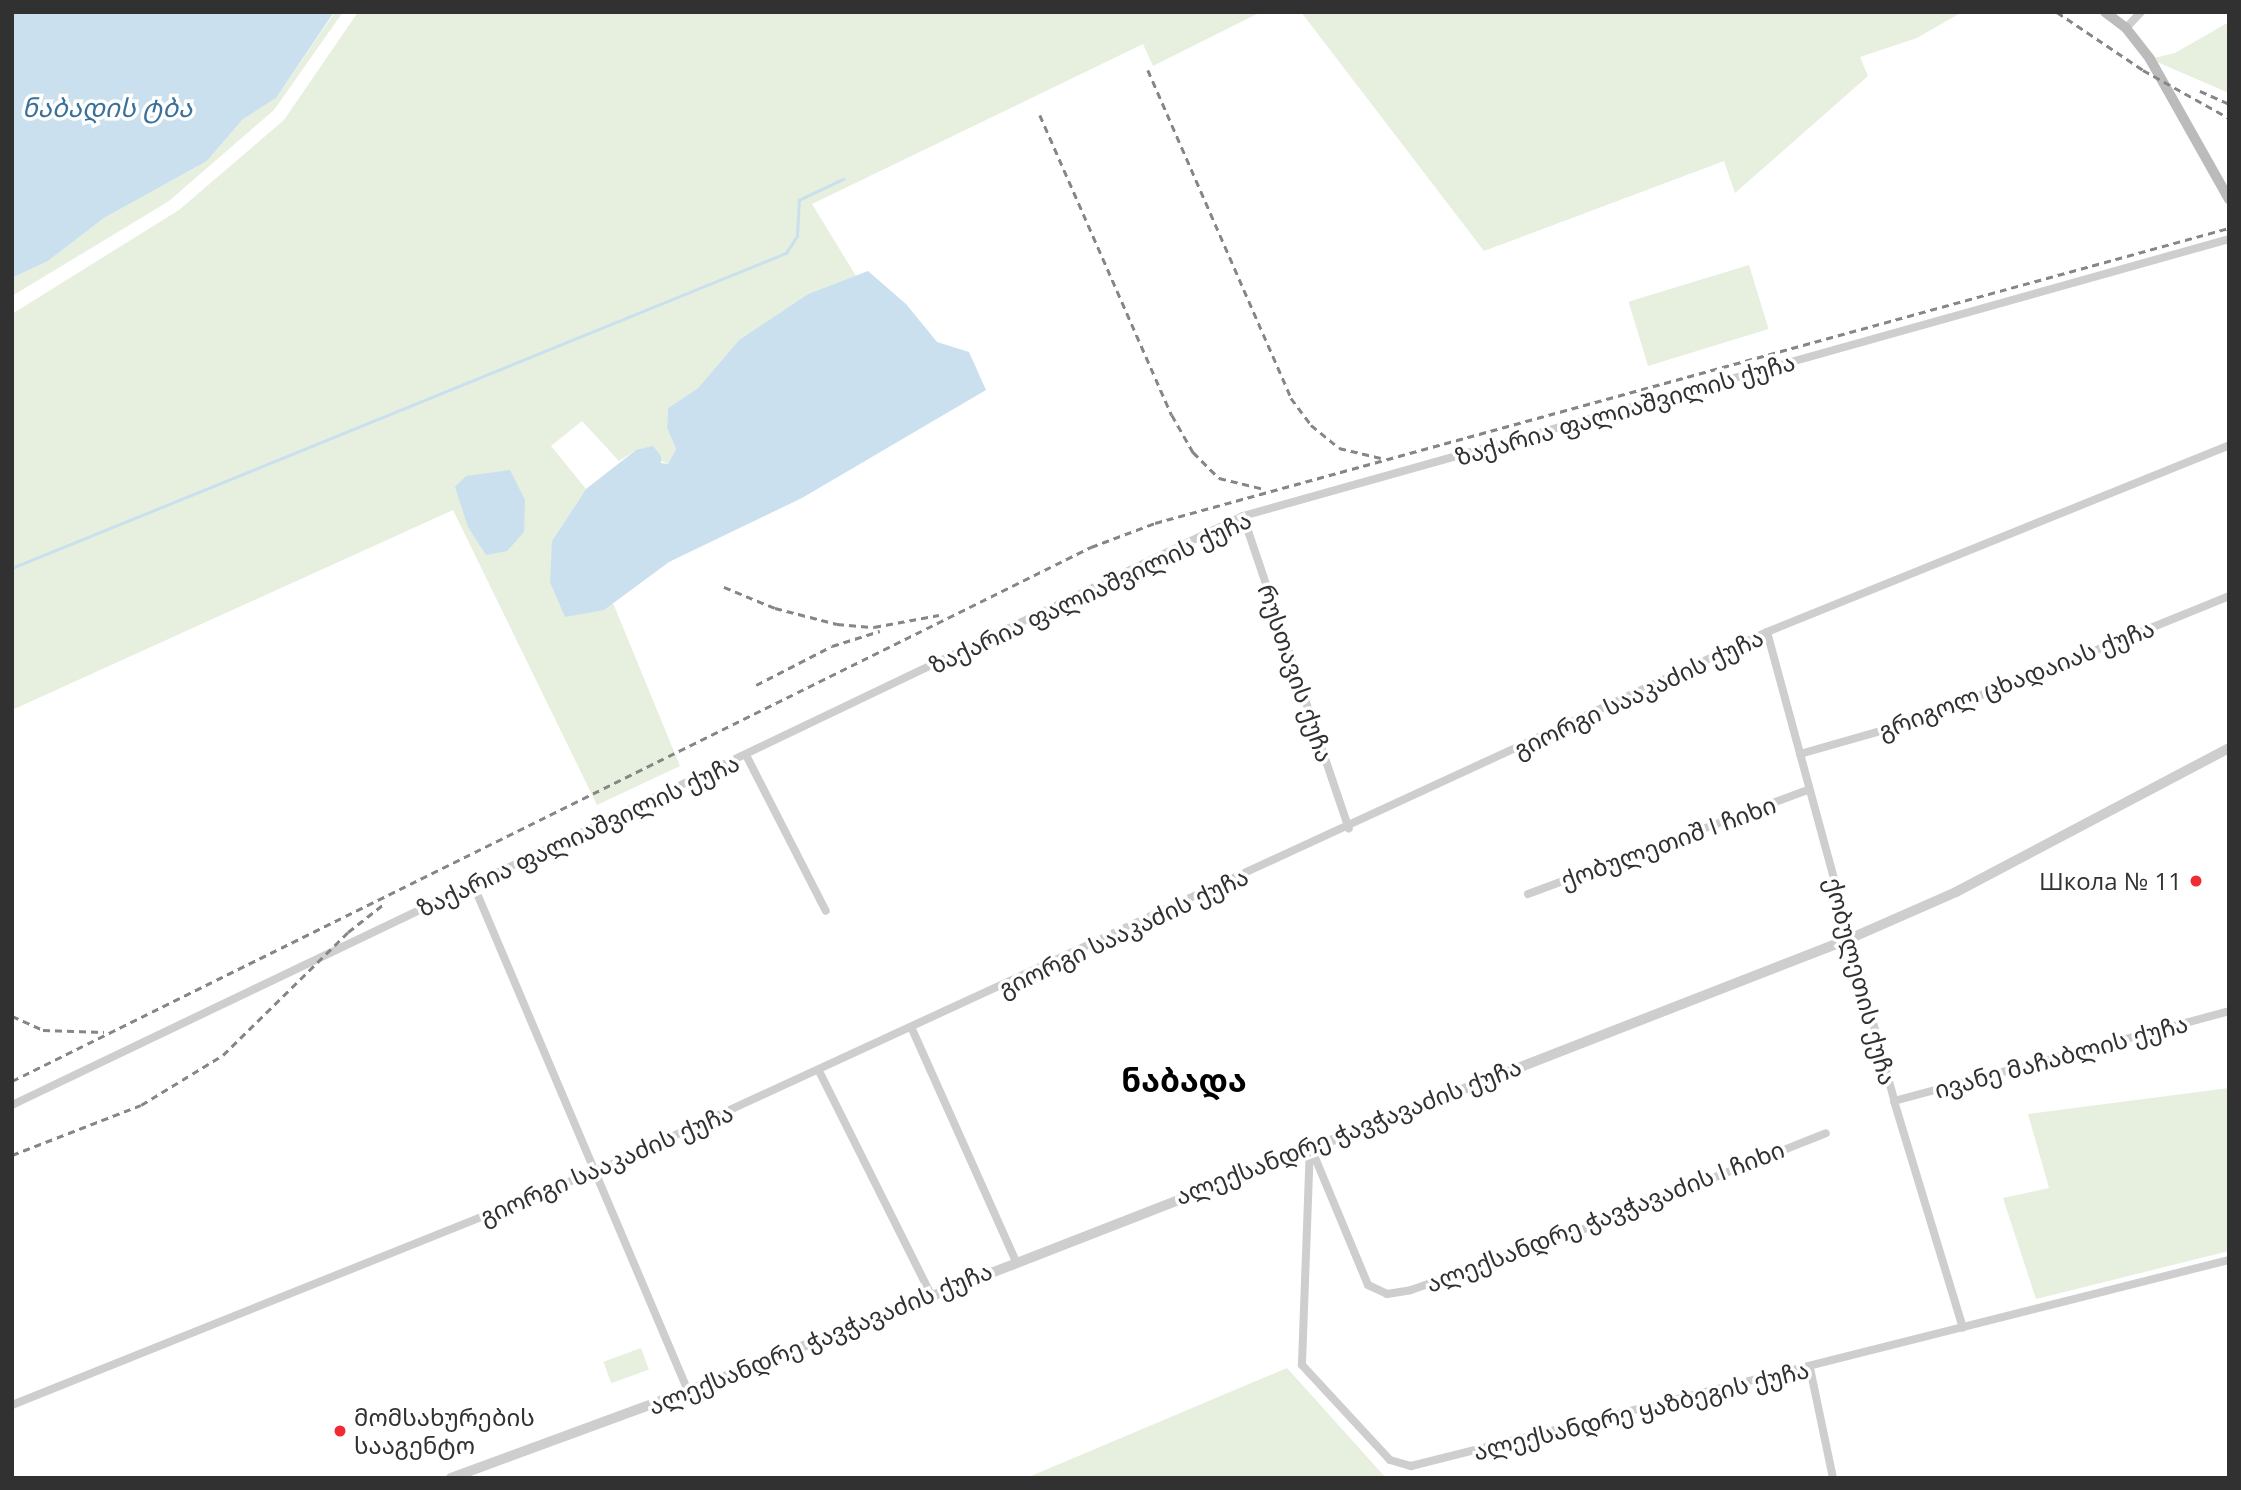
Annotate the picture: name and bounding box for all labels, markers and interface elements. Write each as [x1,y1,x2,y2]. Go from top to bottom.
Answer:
water label: ნაბადის ტბა [22,92,192,124]
street label: ზაქარია ფალიაშვილის ქუჩა [1452,347,1798,471]
street label: ზაქარია ფალიაშვილის ქუჩა [924,505,1256,679]
street label: რუსთავის ქუჩა [1252,580,1340,766]
street label: გრიგოლ ცხადაიას ქუჩა [1874,613,2158,745]
street label: გიორგი სააკაძის ქუჩა [1508,622,1768,764]
street label: ზაქარია ფალიაშვილის ქუჩა [412,748,744,922]
street label: ქობულეთიშ I ჩიხი [1556,790,1780,894]
street label: გიორგი სააკაძის ქუჩა [993,861,1253,1003]
place label: Школа № 11 [2039,867,2182,895]
marker: Школа № 11 [2188,873,2204,889]
street label: ქობულეთის ქუჩა [1819,874,1903,1088]
street label: ივანე მაჩაბლის ქუჩა [1931,1008,2191,1104]
street label: ალექსანდრე ჭავჭავაძის ქუჩა [1171,1052,1525,1210]
district label: ნაბადა [1121,1061,1247,1099]
street label: გიორგი სააკაძის ქუჩა [475,1098,737,1230]
street label: ალექსანდრე ჭავჭავაძის I ჩიხი [1422,1134,1788,1298]
street label: ალექსანდრე ჭავჭავაძის ქუჩა [644,1256,996,1420]
street label: ალექსანდრე ყაზბეგის ქუჩა [1470,1354,1812,1466]
place label: მომსახურების სააგენტო [354,1403,535,1459]
marker: მომსახურების სააგენტო [332,1423,348,1439]

